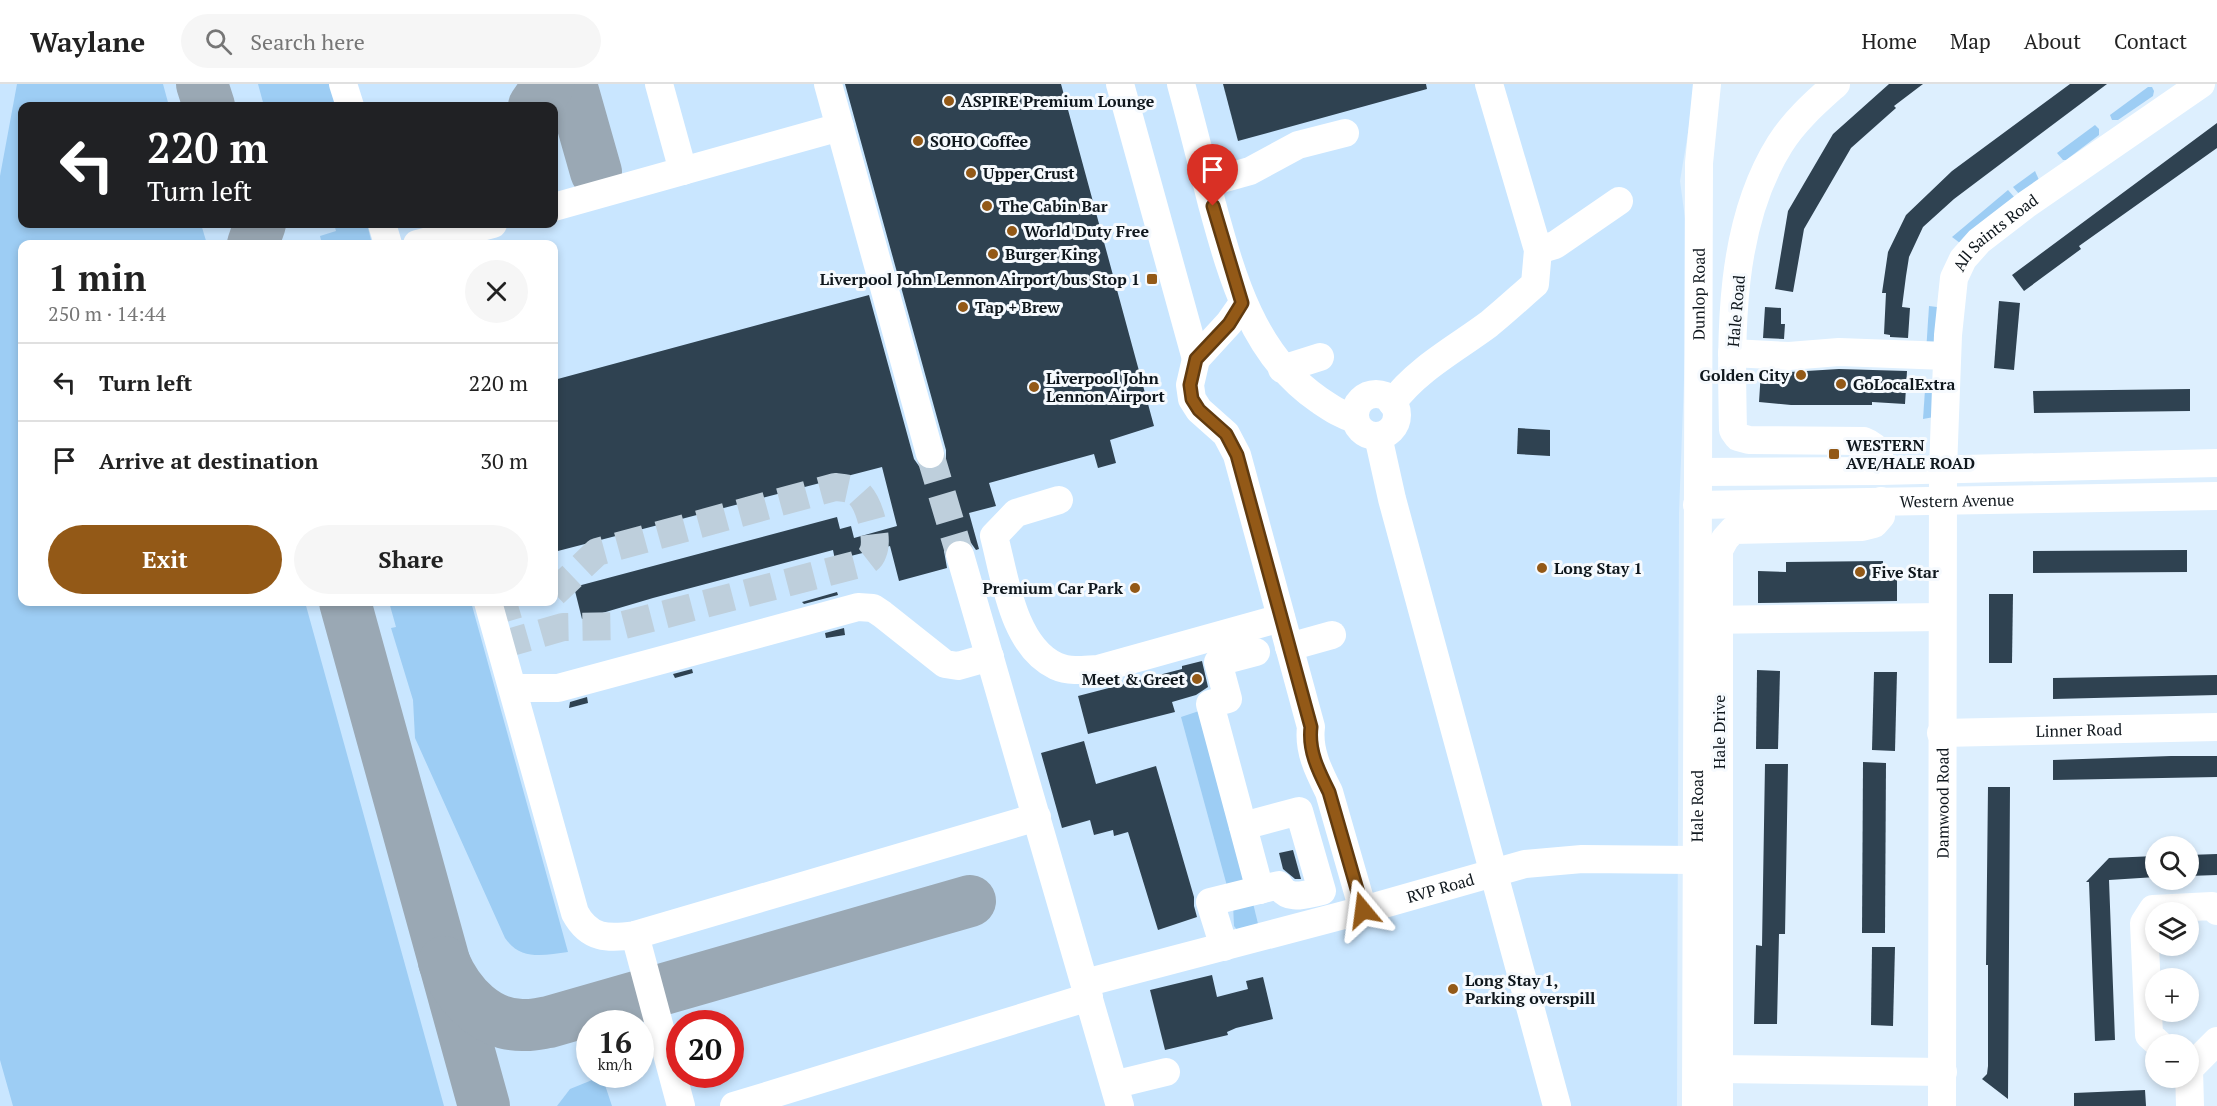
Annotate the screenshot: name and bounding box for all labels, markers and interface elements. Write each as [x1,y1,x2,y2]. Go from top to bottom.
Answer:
search box [181,14,601,68]
text: Waylane [30,23,145,60]
icon: search [202,25,235,58]
text: Search here [250,27,365,56]
text: Home [1861,27,1917,55]
text: Map [1950,27,1991,55]
text: About [2024,27,2081,55]
text: Contact [2114,27,2187,55]
place label: ASPIRE Premium Lounge [961,90,1155,112]
marker: ASPIRE Premium Lounge [942,94,956,108]
text: 220 m [147,119,268,175]
icon: left [48,126,126,204]
place label: SOHO Coffee [930,130,1029,152]
marker: SOHO Coffee [911,134,925,148]
pin [1187,144,1238,206]
icon: arrive [1196,153,1229,186]
place label: Upper Crust [983,162,1075,184]
marker: Upper Crust [964,166,978,180]
text: Turn left [147,173,252,209]
street label: All Saints Road [1948,189,2042,275]
place label: The Cabin Bar [999,195,1108,217]
marker: The Cabin Bar [980,199,994,213]
place label: World Duty Free [1024,220,1149,242]
marker: World Duty Free [1005,224,1019,238]
place label: Burger King [1005,243,1098,265]
marker: Burger King [986,247,1000,261]
street label: Dunlop Road [1687,248,1710,340]
text: 1 min [48,254,146,301]
button: close [465,260,528,323]
place label: Liverpool John Lennon Airport/bus Stop 1 [820,268,1140,290]
marker: Liverpool John Lennon Airport/bus Stop 1 [1145,272,1159,286]
street label: Hale Road [1722,274,1750,348]
place label: Tap + Brew [975,296,1060,318]
text: 250 m · 14:44 [48,300,166,327]
marker: Tap + Brew [956,300,970,314]
place label: Golden City [1700,364,1790,386]
icon: left [48,366,81,399]
place label: Liverpool John Lennon Airport [1046,367,1166,407]
text: Turn left [99,368,192,397]
text: 220 m [468,368,528,397]
marker: Golden City [1794,368,1808,382]
place label: GoLocalExtra [1853,373,1956,395]
marker: GoLocalExtra [1834,377,1848,391]
marker: Liverpool John Lennon Airport [1027,380,1041,394]
place label: WESTERN AVE/HALE ROAD [1846,434,1975,474]
icon: arrive [48,444,81,477]
text: Arrive at destination [99,446,318,475]
text: 30 m [480,446,528,475]
marker: WESTERN AVE/HALE ROAD [1827,447,1841,461]
street label: Western Avenue [1899,489,2014,512]
button: Exit [48,525,282,594]
button: Share [294,525,528,594]
place label: Long Stay 1 [1554,557,1643,579]
marker: Long Stay 1 [1535,561,1549,575]
place label: Five Star [1872,561,1939,583]
marker: Five Star [1853,565,1867,579]
place label: Premium Car Park [982,577,1124,599]
marker: Premium Car Park [1128,581,1142,595]
place label: Meet & Greet [1082,668,1186,690]
marker: Meet & Greet [1190,672,1204,686]
street label: Hale Drive [1708,695,1730,769]
street label: Linner Road [2035,718,2123,742]
street label: Damwood Road [1931,747,1954,858]
street label: Hale Road [1686,770,1708,842]
map controls [2145,836,2199,1088]
button: search [2145,836,2199,890]
street label: RVP Road [1404,868,1477,908]
position arrow [1331,878,1395,942]
button: layers [2145,902,2199,956]
button: + [2145,968,2199,1022]
place label: Long Stay 1, Parking overspill [1465,969,1595,1009]
marker: Long Stay 1, Parking overspill [1446,982,1460,996]
speed limit sign: 20 [666,1010,744,1088]
text: 16 [598,1022,632,1062]
button: − [2145,1034,2199,1088]
text: km/h [598,1054,632,1074]

